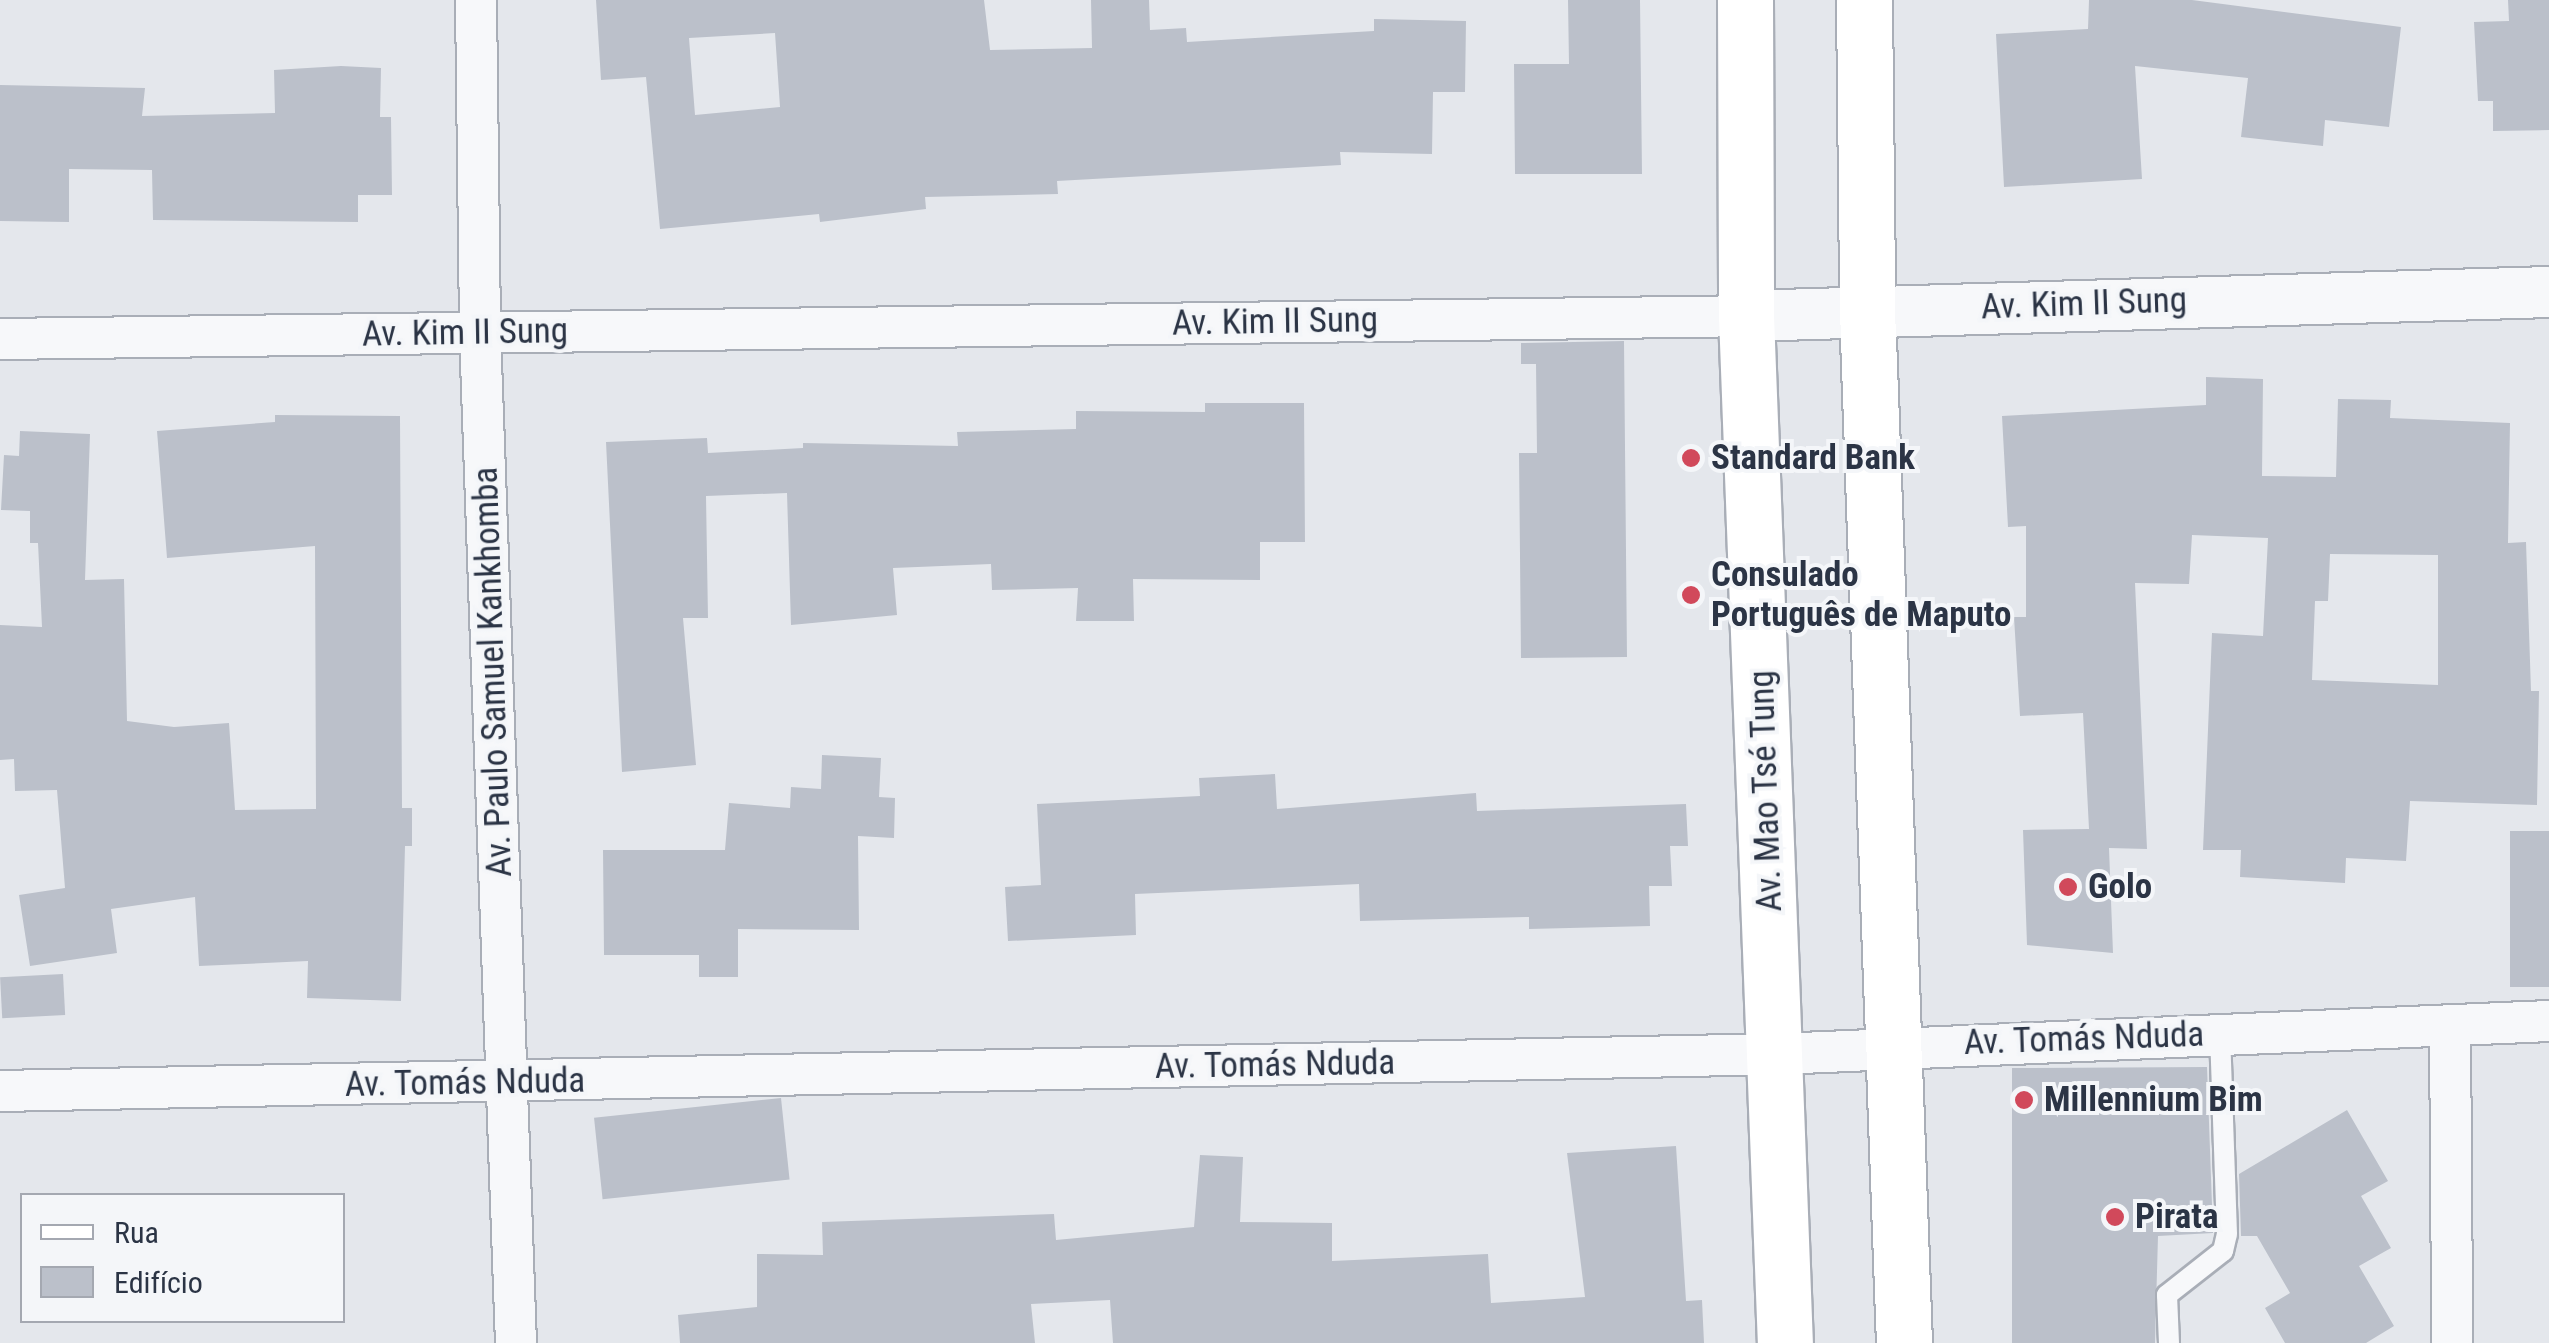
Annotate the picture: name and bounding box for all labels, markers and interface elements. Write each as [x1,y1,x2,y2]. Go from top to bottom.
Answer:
street label: Av. Kim II Sung [1980,279,2188,329]
street label: Av. Kim II Sung [1172,299,1378,345]
street label: Av. Kim II Sung [362,310,568,356]
place label: Standard Bank [1711,437,1915,479]
marker: Standard Bank [1680,447,1702,469]
street label: Av. Paulo Samuel Kankhomba [465,466,521,878]
place label: Consulado Português de Maputo [1711,554,2011,636]
marker: Consulado Português de Maputo [1680,584,1702,606]
street label: Av. Mao Tsé Tung [1741,669,1791,913]
place label: Golo [2088,866,2152,908]
marker: Golo [2057,876,2079,898]
street label: Av. Tomás Nduda [1963,1014,2205,1064]
street label: Av. Tomás Nduda [1154,1042,1396,1088]
street label: Av. Tomás Nduda [344,1060,586,1106]
place label: Millennium Bim [2044,1079,2263,1121]
marker: Millennium Bim [2013,1089,2035,1111]
legend [20,1193,345,1323]
place label: Pirata [2135,1196,2218,1238]
marker: Pirata [2104,1206,2126,1228]
text: Rua [114,1215,159,1250]
text: Edifício [114,1265,203,1300]

